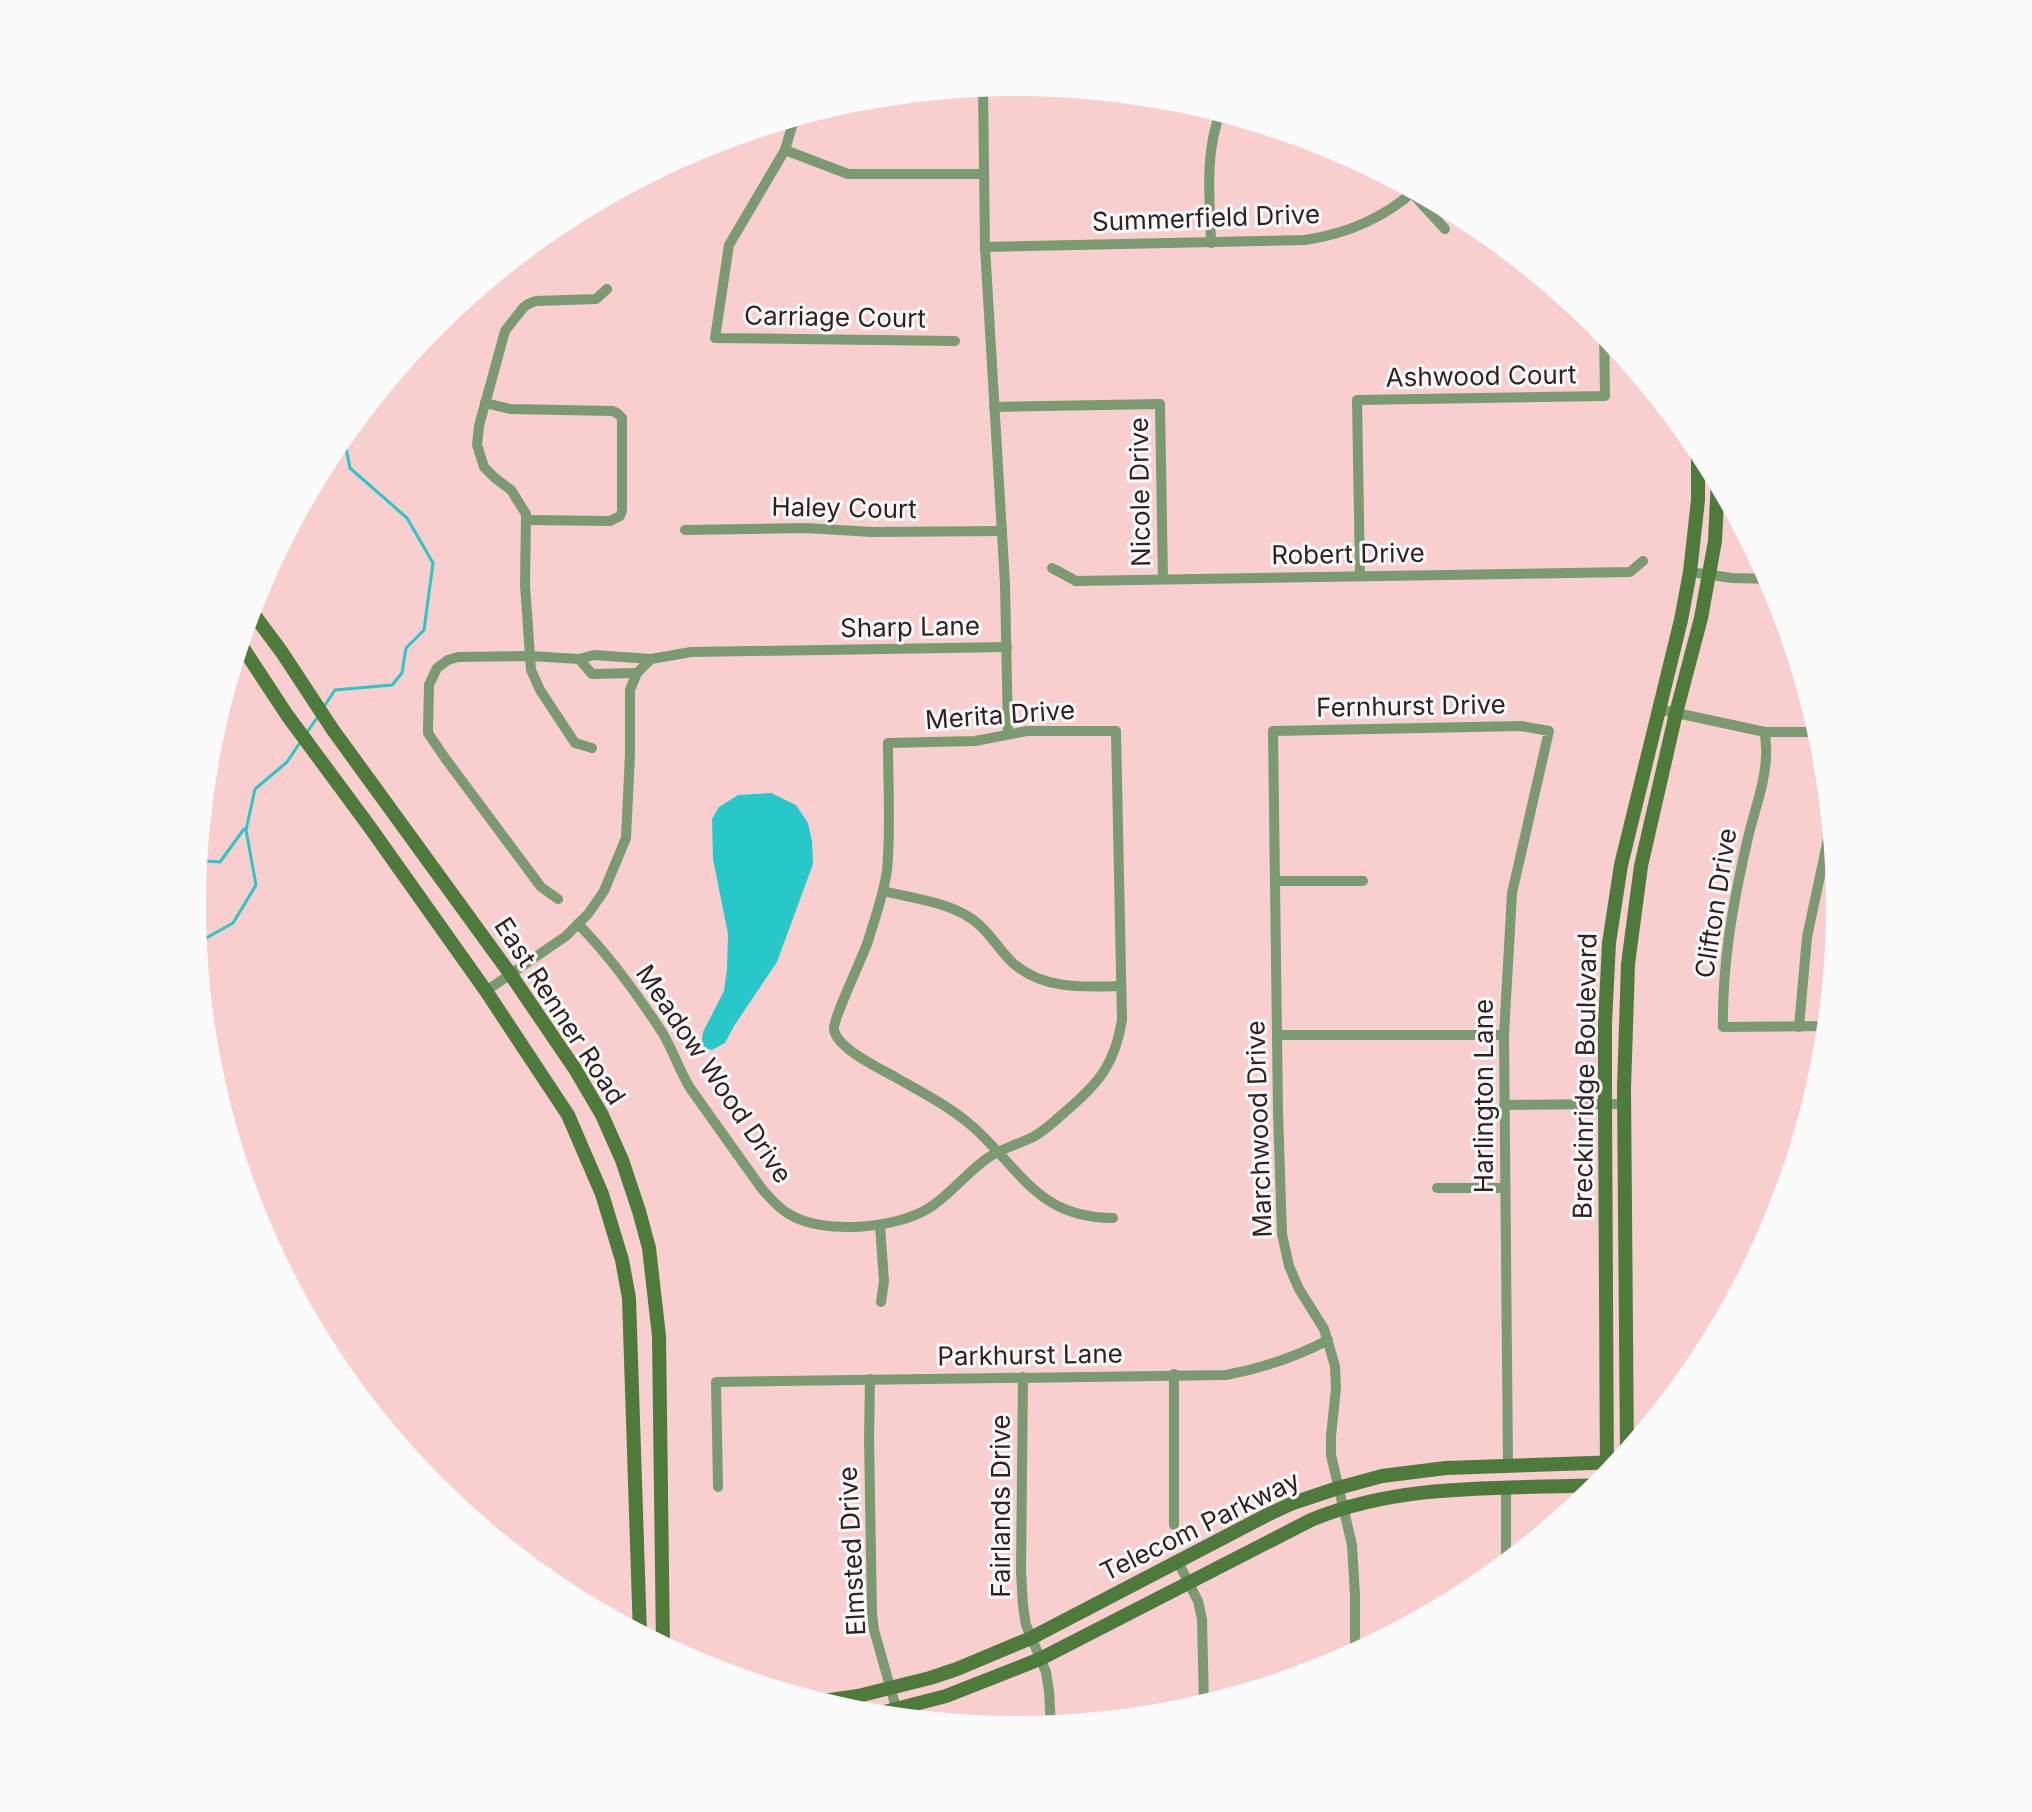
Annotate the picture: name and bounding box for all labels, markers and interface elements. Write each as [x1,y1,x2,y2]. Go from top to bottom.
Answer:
street label: Summerfield Drive [1091,198,1321,237]
street label: Carriage Court [744,299,926,334]
street label: Ashwood Court [1385,358,1577,393]
street label: Nicole Drive [1123,417,1156,567]
street label: Haley Court [771,491,917,524]
street label: Robert Drive [1271,537,1425,570]
street label: Sharp Lane [840,610,980,643]
street label: Fernhurst Drive [1316,688,1506,723]
street label: Merita Drive [924,694,1076,735]
street label: Clifton Drive [1688,826,1743,980]
street label: East Renner Road [488,911,633,1110]
street label: Breckinridge Boulevard [1567,933,1602,1219]
street label: Meadow Wood Drive [630,959,799,1189]
street label: Harlington Lane [1468,999,1499,1193]
street label: Marchwood Drive [1239,1020,1278,1238]
street label: Parkhurst Lane [937,1337,1123,1372]
street label: Fairlands Drive [985,1414,1016,1598]
street label: Telecom Parkway [1095,1464,1304,1587]
street label: Elmsted Drive [832,1466,871,1637]

